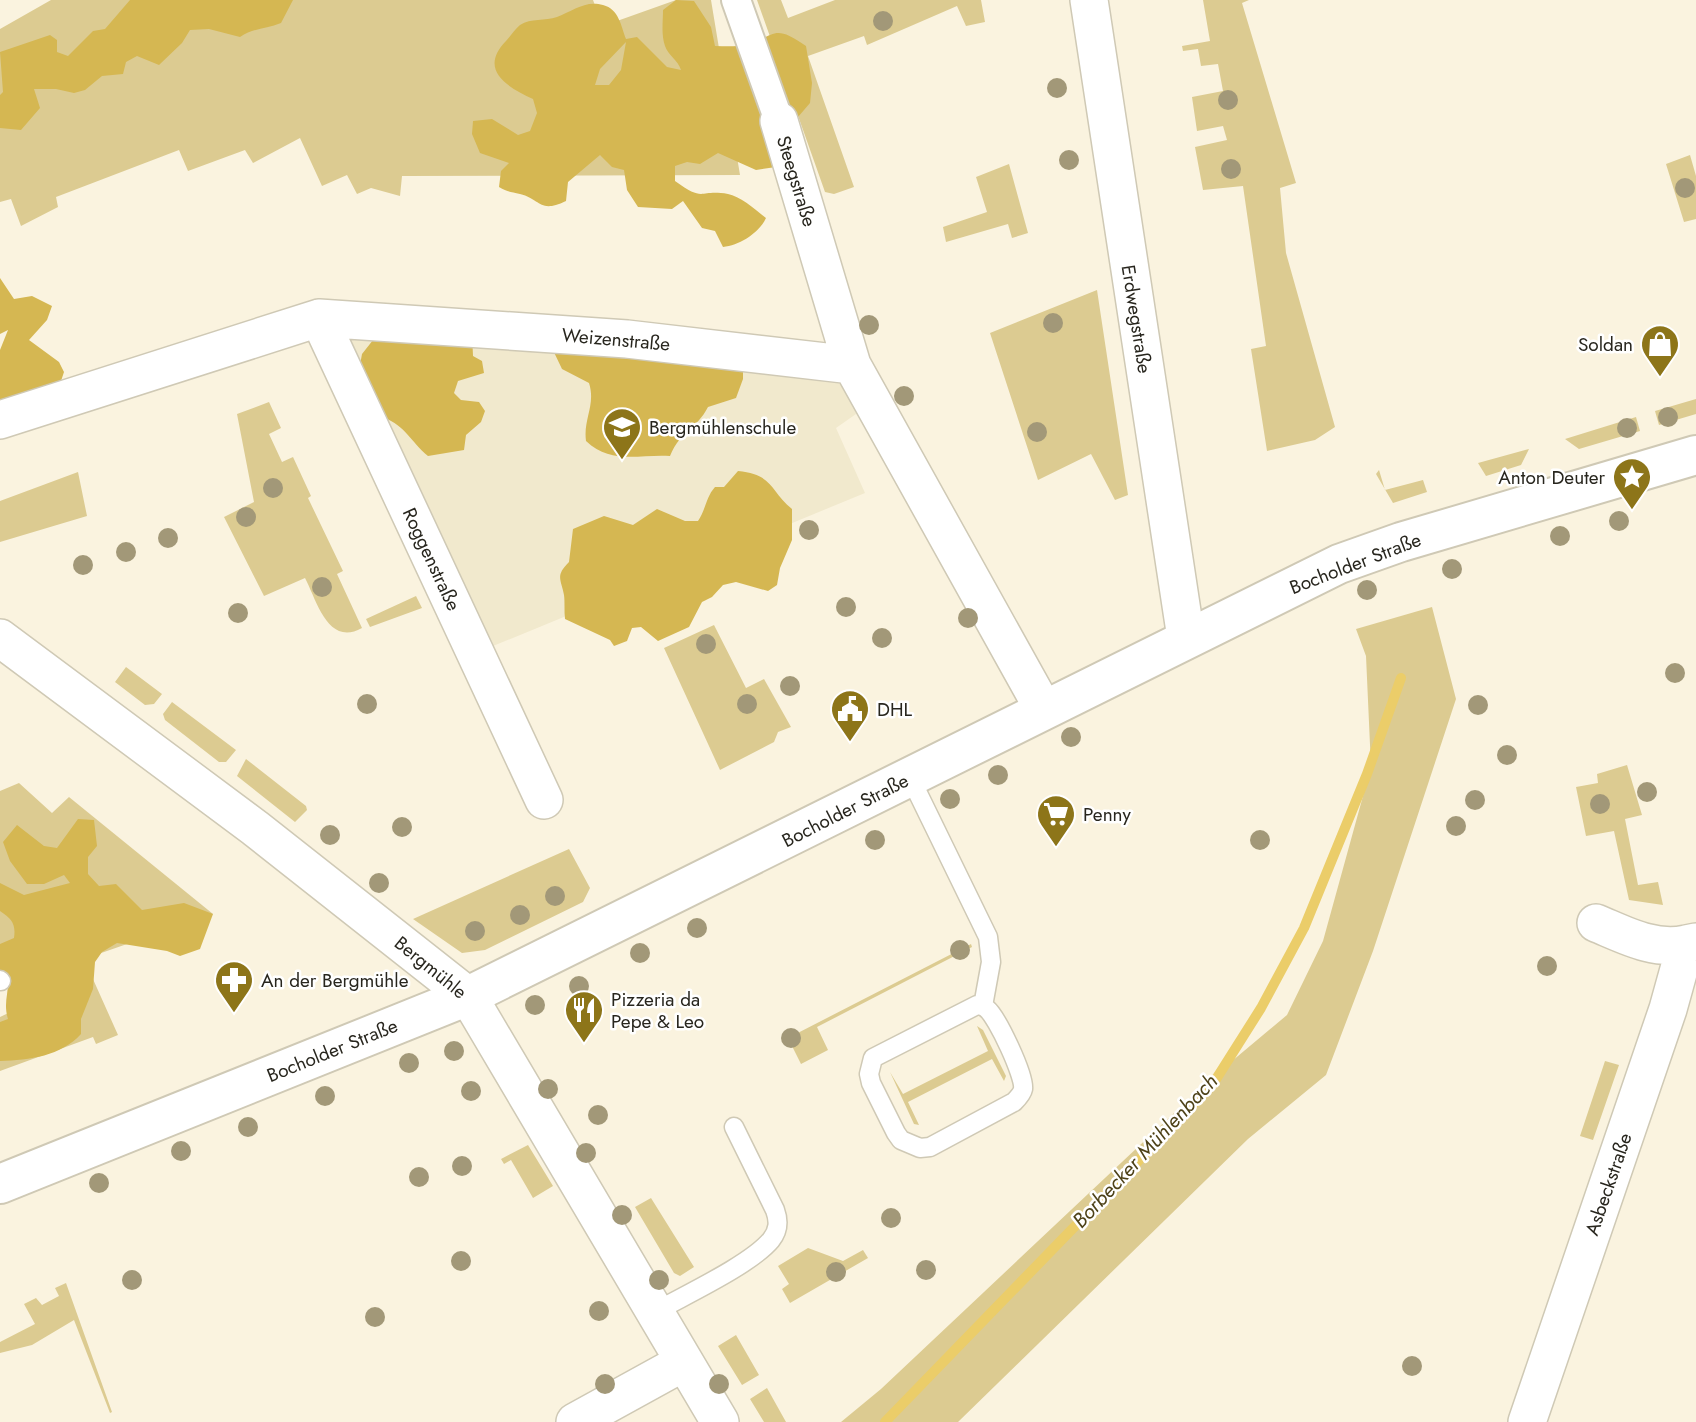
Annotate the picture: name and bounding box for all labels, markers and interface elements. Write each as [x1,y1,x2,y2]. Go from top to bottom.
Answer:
street label: Steegstraße [770,132,823,230]
street label: Erdwegstraße [1115,263,1158,375]
street label: Weizenstraße [561,321,671,358]
shop icon: Soldan [1639,323,1681,378]
place label: Soldan [1578,331,1633,358]
school or university icon: Bergmühlenschule [601,406,643,461]
place label: Bergmühlenschule [649,414,796,441]
place icon: Anton Deuter [1611,456,1653,511]
place label: Anton Deuter [1498,464,1605,491]
street label: Roggenstraße [396,503,467,615]
street label: Bocholder Straße [1286,526,1425,601]
public building icon: DHL [829,688,871,743]
place label: DHL [877,696,913,723]
street label: Bocholder Straße [777,767,913,854]
supermarket icon: Penny [1035,793,1077,848]
place label: Penny [1083,801,1131,828]
street label: Bergmühle [389,930,473,1005]
pharmacy icon: An der Bergmühle [213,959,255,1014]
place label: An der Bergmühle [261,967,409,994]
place label: Pizzeria da Pepe & Leo [611,986,704,1035]
restaurant icon: Pizzeria da Pepe & Leo [563,989,605,1044]
street label: Bocholder Straße [263,1012,402,1089]
water label: Borbecker Mühlenbach [1065,1067,1225,1235]
street label: Asbeckstraße [1578,1129,1639,1239]

